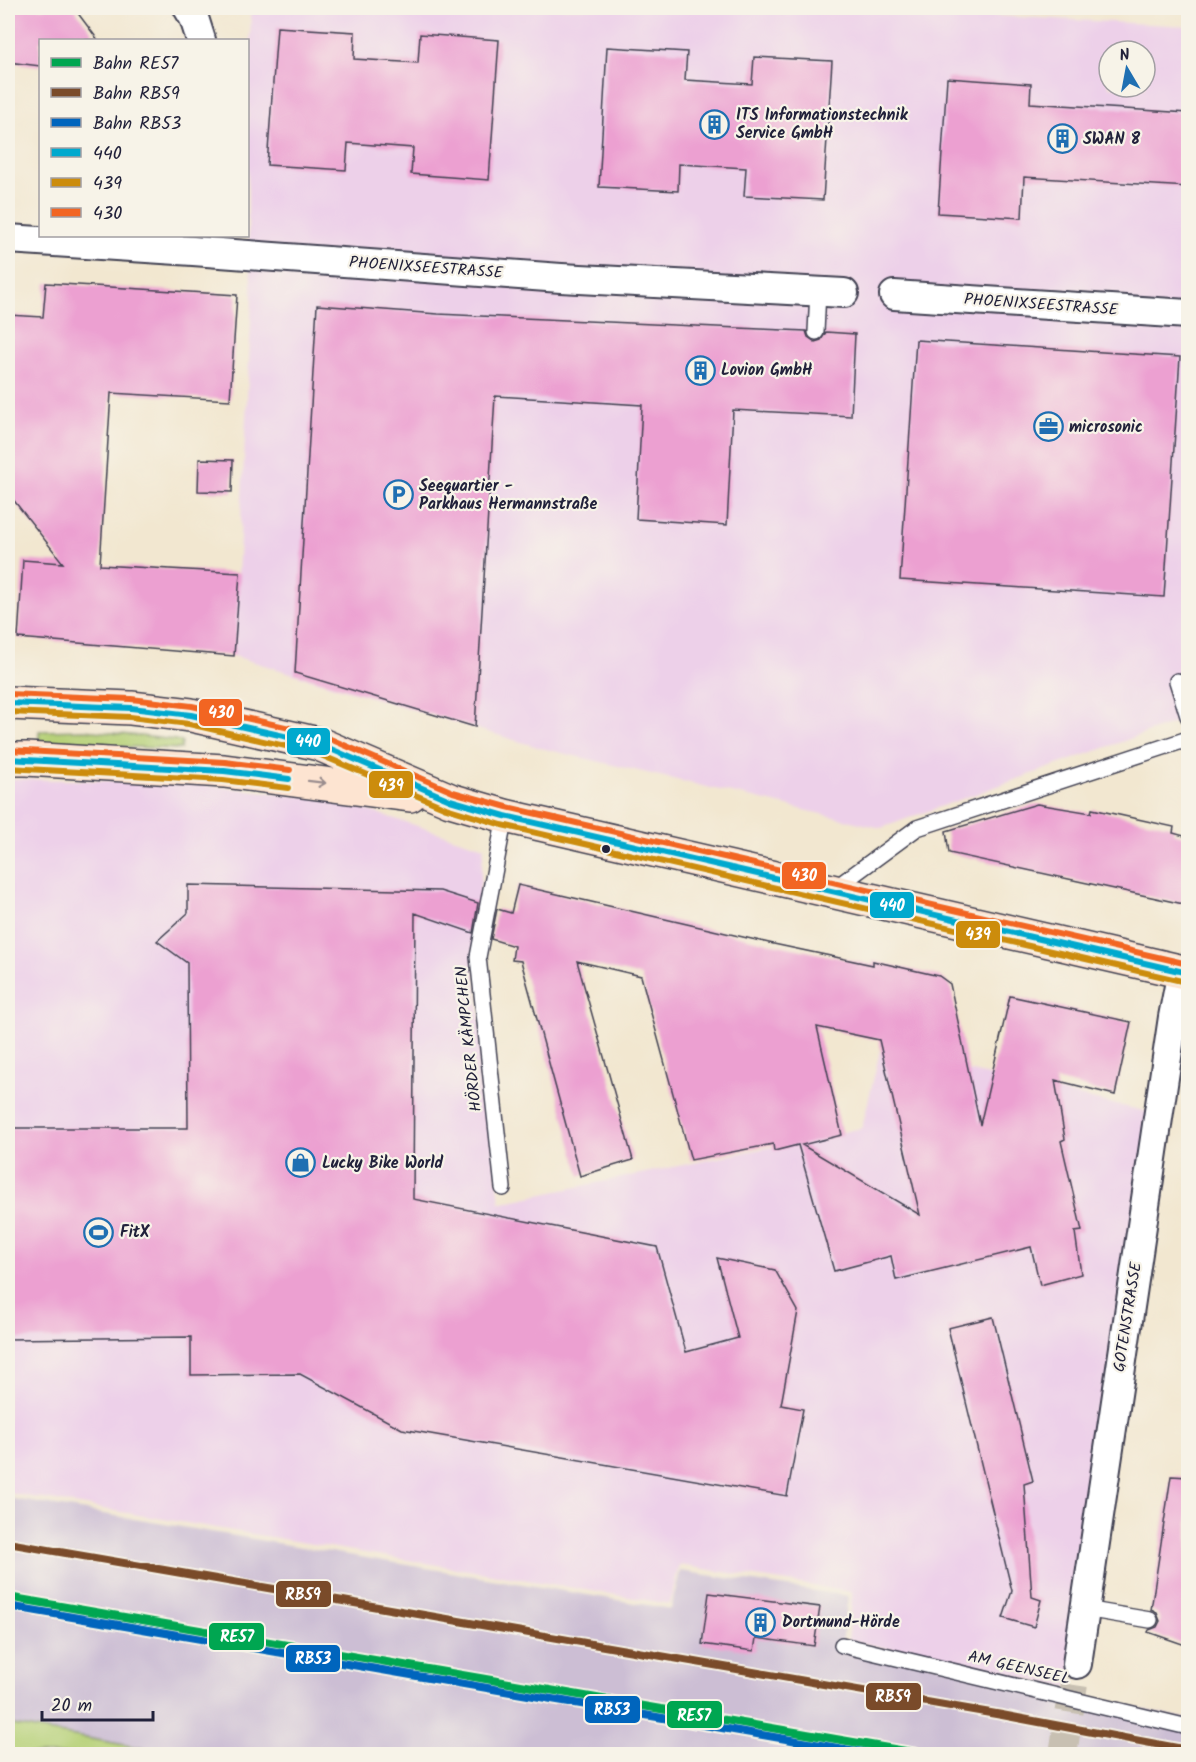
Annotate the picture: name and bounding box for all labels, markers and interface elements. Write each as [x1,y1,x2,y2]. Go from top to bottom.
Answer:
legend [39,39,249,237]
north arrow [1097,39,1157,99]
text: N [1118,43,1132,69]
text: Bahn RE57 [93,50,179,79]
text: Bahn RB59 [93,80,180,109]
place label: ITS Informationstechnik Service GmbH [736,103,909,146]
building icon: ITS Informationstechnik Service GmbH [699,108,731,140]
text: Bahn RB53 [93,110,181,139]
building icon: SWAN 8 [1046,123,1078,155]
place label: SWAN 8 [1083,127,1141,152]
text: 440 [93,140,122,169]
text: 439 [93,170,122,199]
text: 430 [93,200,122,229]
street label: PHOENIXSEESTRASSE [348,250,504,286]
street label: PHOENIXSEESTRASSE [963,287,1119,323]
building icon: Lovion GmbH [684,354,716,386]
place label: Lovion GmbH [721,358,812,383]
office icon: microsonic [1032,411,1064,443]
place label: microsonic [1069,415,1143,440]
place label: Seequartier - Parkhaus Hermannstraße [419,474,597,517]
parking icon: Seequartier - Parkhaus Hermannstraße [382,479,414,511]
line badge: 430 [198,698,243,727]
text: 430 [208,701,235,726]
line badge: 440 [286,727,331,756]
text: 440 [295,730,322,755]
line badge: 439 [368,770,414,799]
text: 439 [378,774,404,799]
one-way arrow [307,777,326,788]
unlabelled marker [600,843,612,855]
line badge: 430 [781,861,827,890]
text: 430 [791,864,818,889]
line badge: 440 [869,891,915,919]
text: 440 [879,894,906,919]
line badge: 439 [955,920,1001,949]
text: 439 [965,923,991,948]
street label: HÖRDER KÄMPCHEN [449,965,489,1113]
shop icon: Lucky Bike World [285,1147,317,1179]
place label: Lucky Bike World [322,1151,444,1176]
sports icon: FitX [83,1216,115,1248]
place label: FitX [120,1220,150,1245]
street label: GOTENSTRASSE [1107,1260,1149,1374]
line badge: RB59 [275,1580,332,1608]
text: RB59 [285,1583,321,1608]
building icon: Dortmund-Hörde [745,1606,777,1638]
place label: Dortmund-Hörde [782,1610,900,1635]
line badge: RE57 [208,1622,265,1651]
text: RE57 [220,1625,254,1650]
line badge: RB53 [285,1644,341,1673]
street label: AM GEENSEEL [965,1644,1073,1692]
text: RB53 [295,1647,331,1672]
line badge: RB59 [865,1682,922,1711]
scale bar [42,1684,153,1722]
text: RB59 [875,1685,911,1710]
text: 20 m [51,1692,92,1721]
line badge: RB53 [584,1695,641,1724]
text: RB53 [594,1698,630,1723]
line badge: RE57 [666,1700,723,1729]
text: RE57 [677,1704,711,1729]

